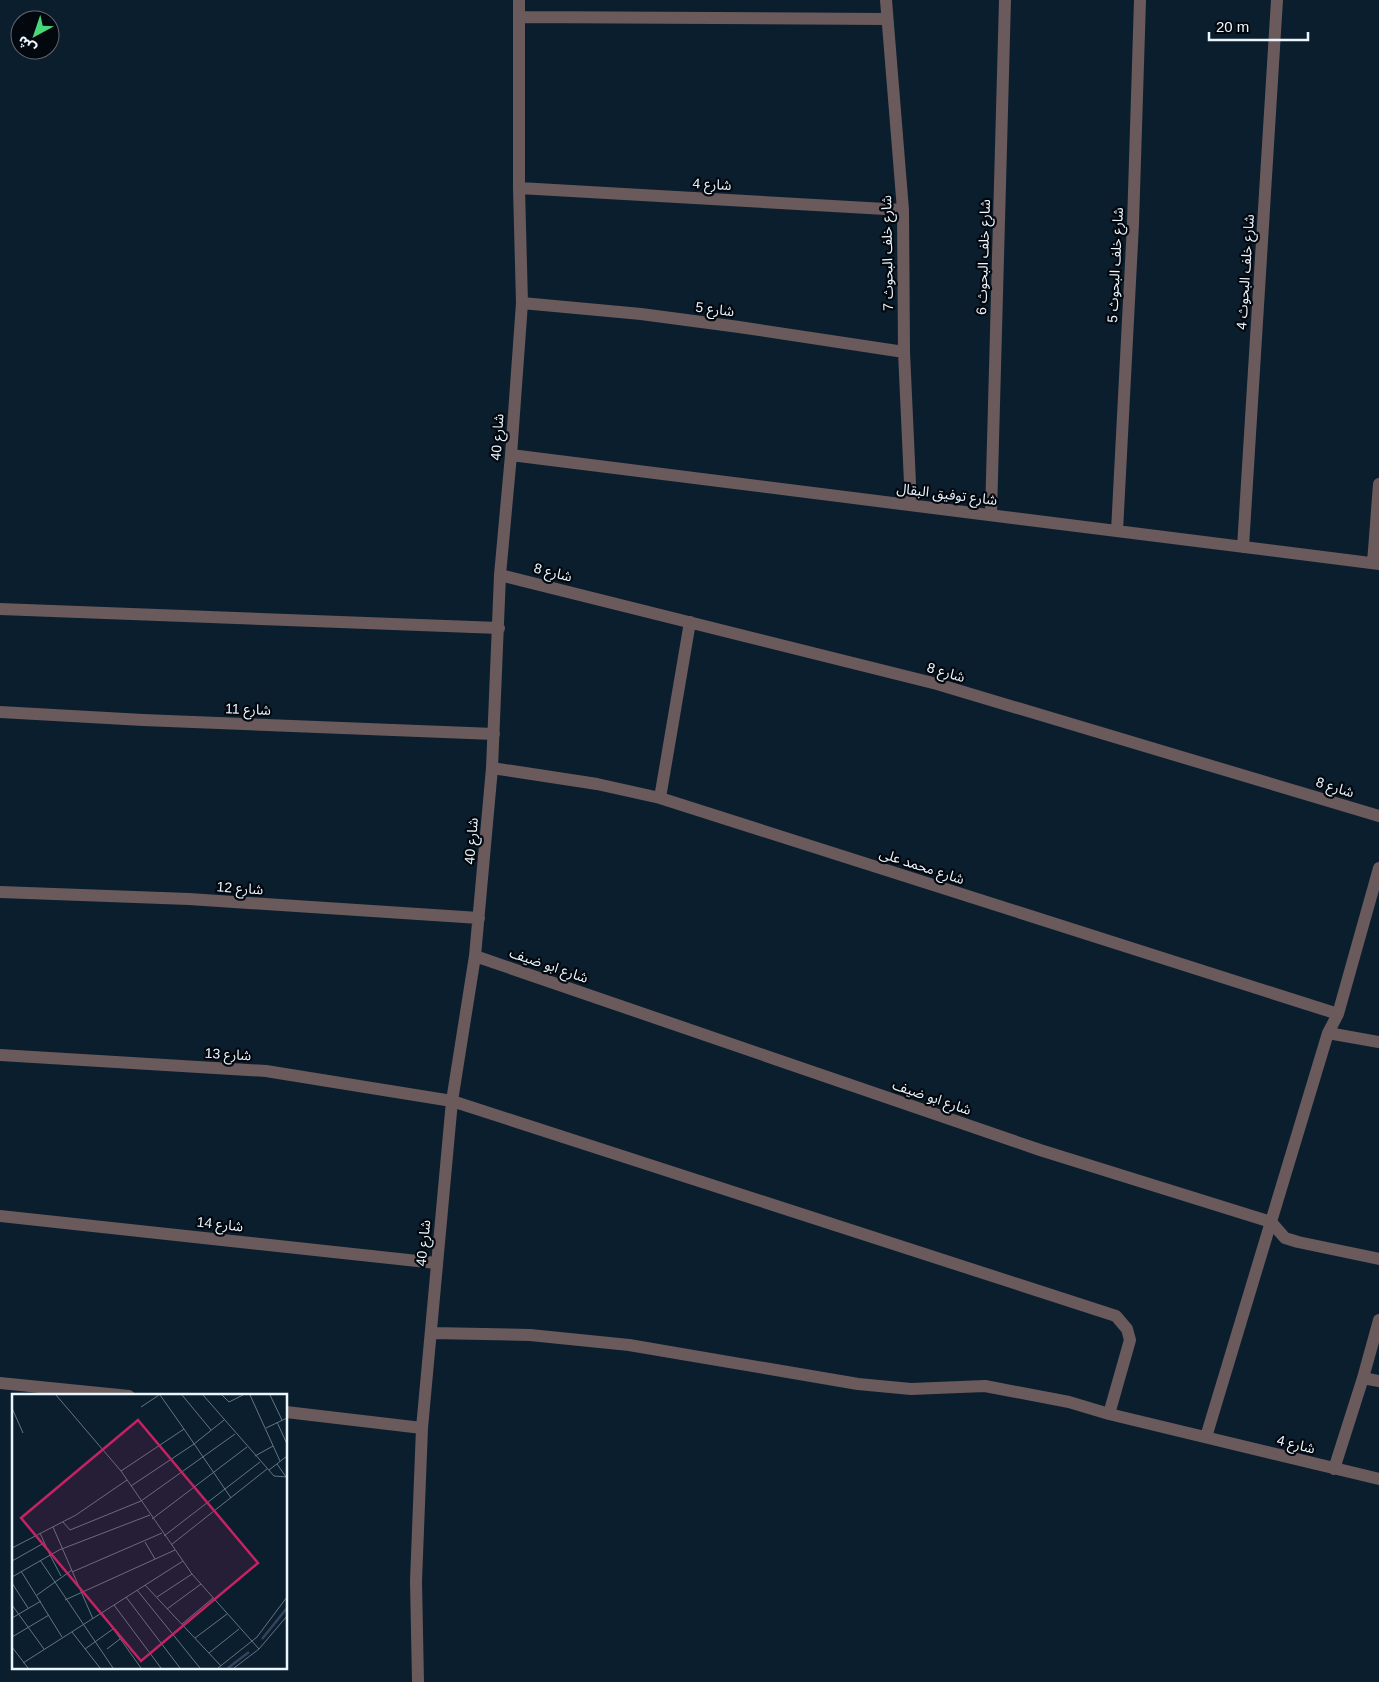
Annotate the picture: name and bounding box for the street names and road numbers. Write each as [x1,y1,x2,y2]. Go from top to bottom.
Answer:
street label: شارع 4 [692,175,732,196]
street label: شارع خلف البحوث 7 [878,195,899,311]
street label: شارع خلف البحوث 6 [973,199,996,315]
street label: شارع خلف البحوث 5 [1104,207,1129,323]
street label: شارع خلف البحوث 4 [1233,214,1260,331]
street label: شارع 5 [694,299,735,322]
street label: شارع 40 [487,413,510,461]
street label: شارع توفيق البقال [895,480,998,511]
street label: شارع 8 [531,560,574,587]
street label: شارع 8 [924,659,967,688]
street label: شارع 11 [225,700,271,721]
street label: شارع 8 [1313,774,1356,803]
street label: شارع 40 [461,817,484,865]
street label: شارع محمد على [877,845,967,890]
street label: شارع 12 [216,878,264,901]
street label: شارع ابو ضيف [507,944,590,989]
street label: شارع 13 [204,1045,252,1066]
street label: شارع ابو ضيف [890,1076,973,1121]
street label: شارع 14 [196,1214,244,1237]
street label: شارع 40 [413,1219,436,1267]
street label: شارع 4 [1274,1432,1317,1459]

